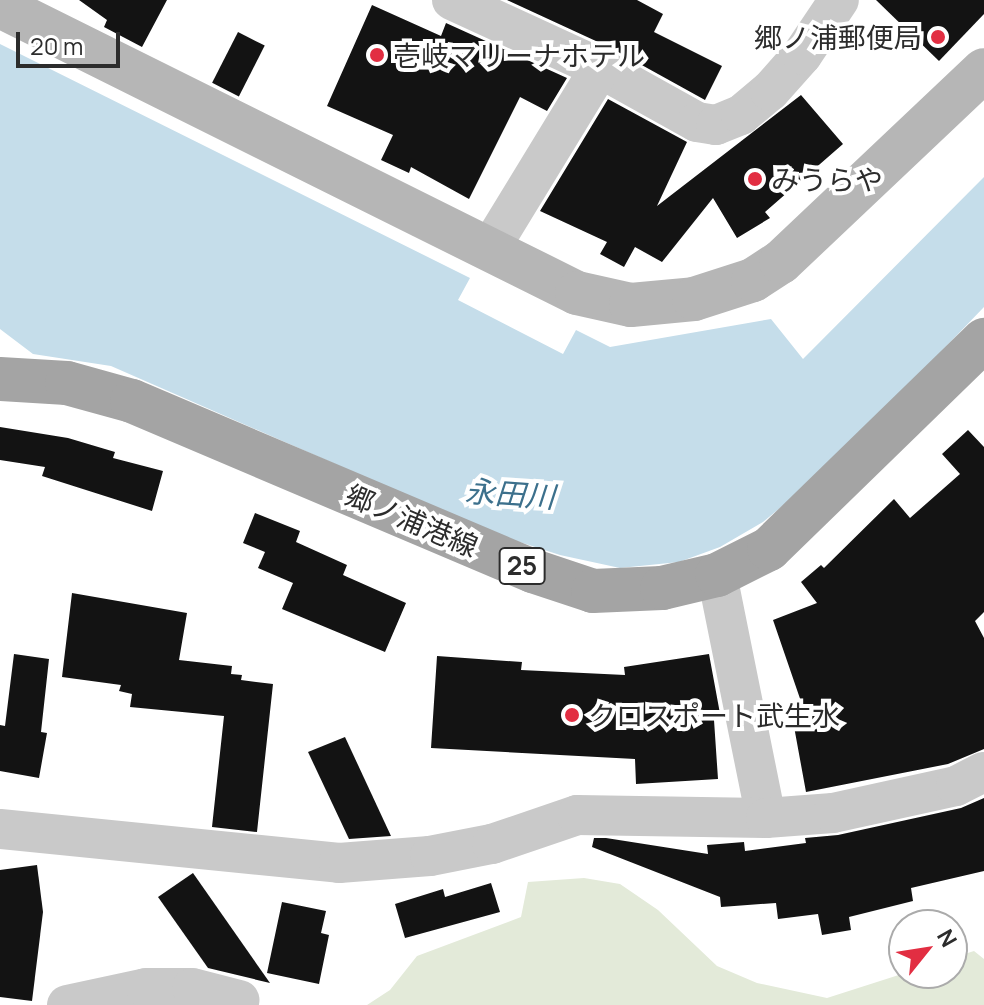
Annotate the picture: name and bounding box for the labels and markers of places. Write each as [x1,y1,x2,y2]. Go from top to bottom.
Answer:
place label: 郷ノ浦郵便局 [754,20,922,54]
marker: 郷ノ浦郵便局 [929,28,947,46]
place label: 壱岐マリーナホテル [393,38,645,72]
marker: 壱岐マリーナホテル [368,46,386,64]
place label: みうらや [771,162,883,196]
marker: みうらや [746,170,764,188]
place label: クロスポート武生水 [588,698,840,732]
marker: クロスポート武生水 [563,706,581,724]

